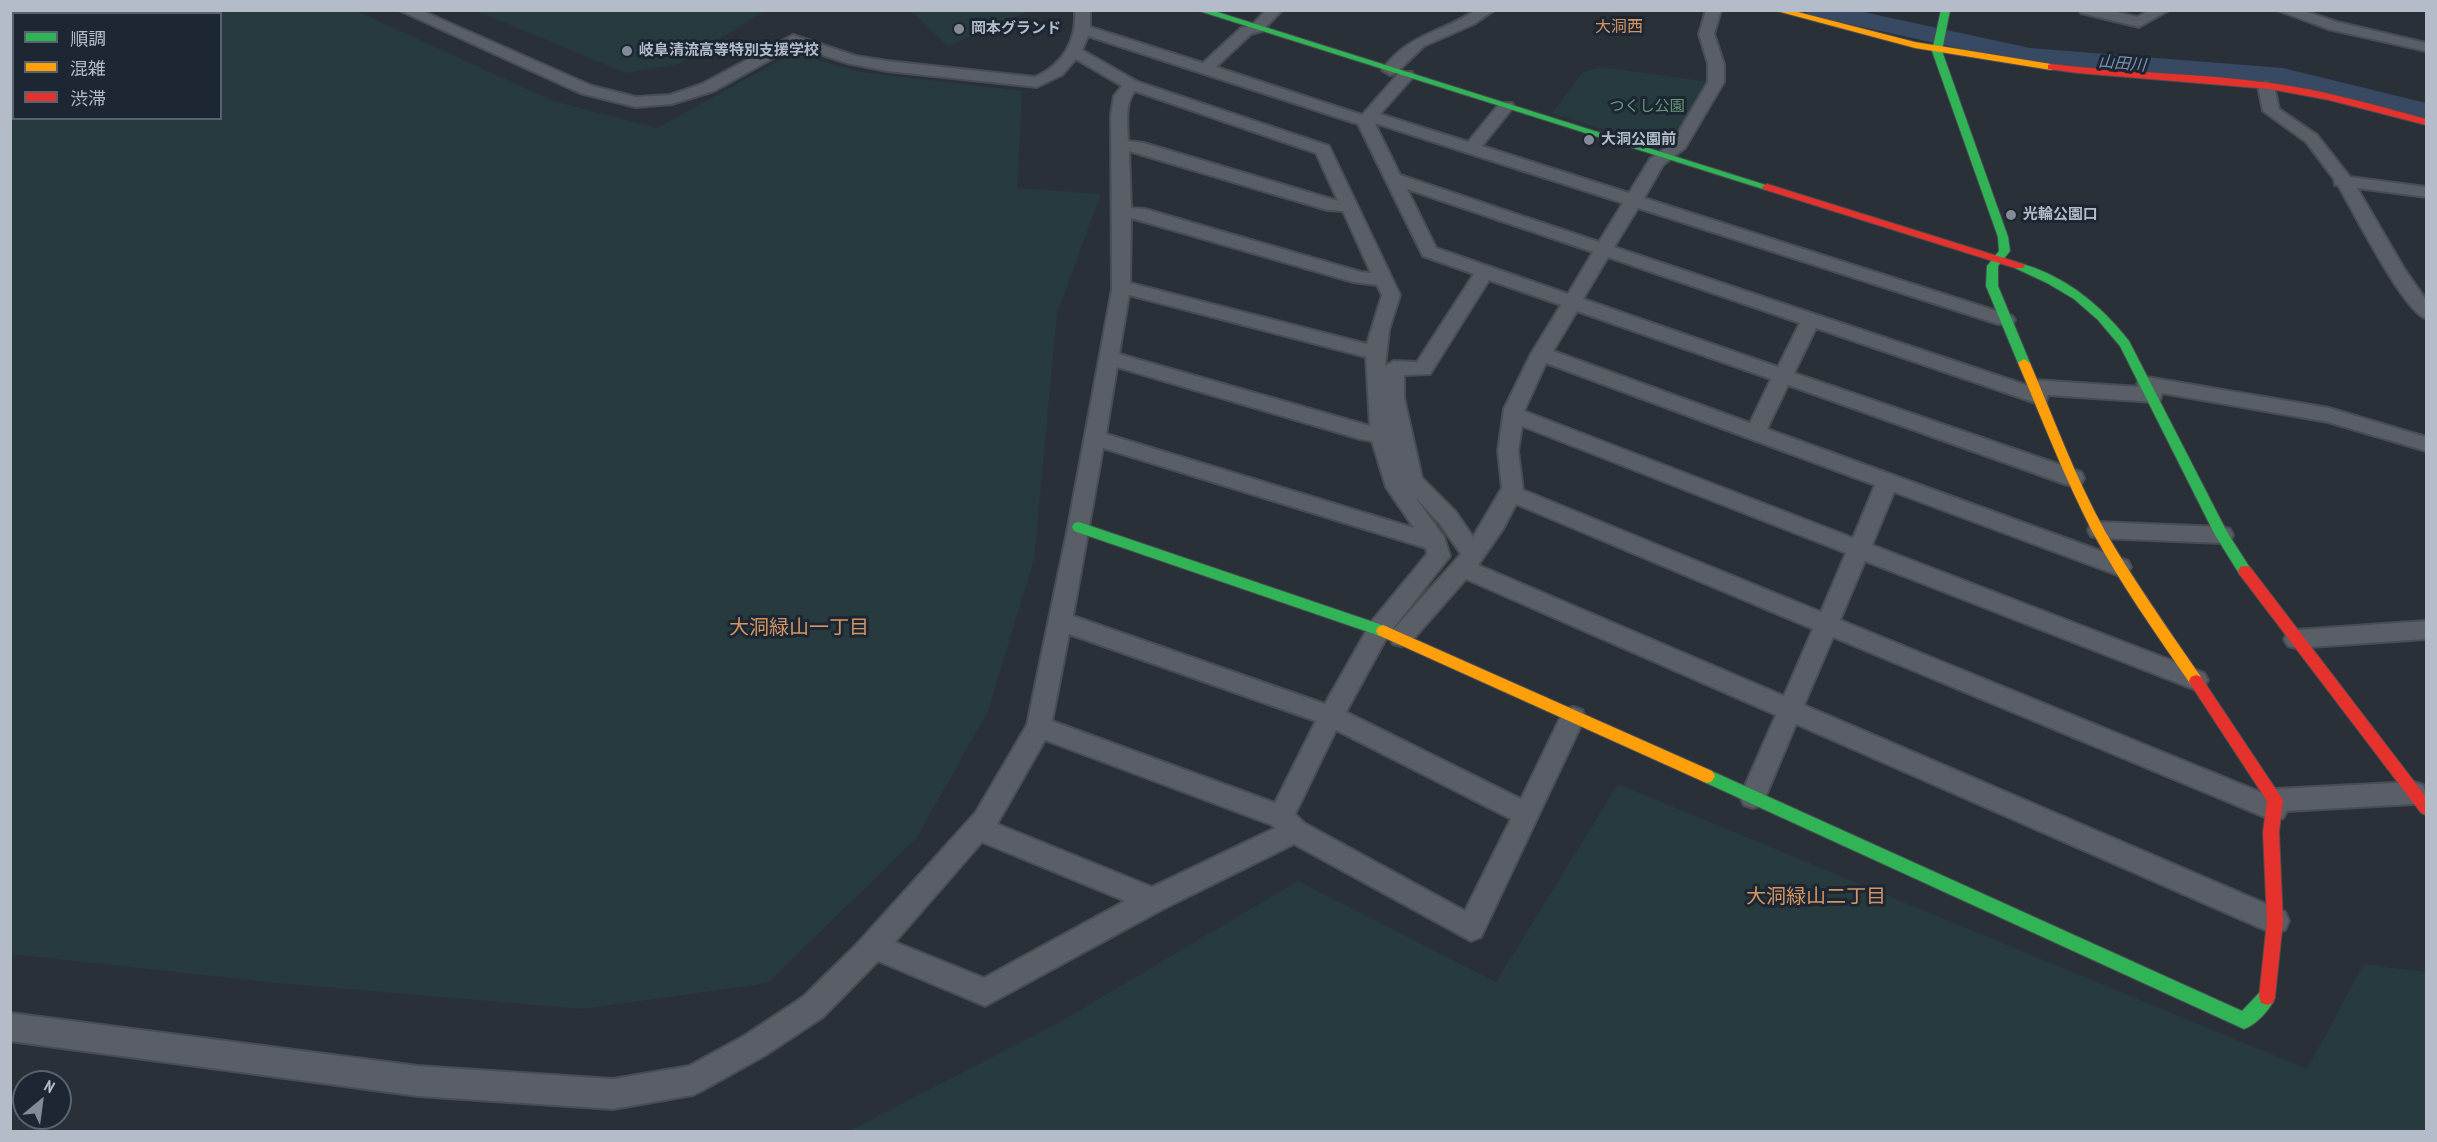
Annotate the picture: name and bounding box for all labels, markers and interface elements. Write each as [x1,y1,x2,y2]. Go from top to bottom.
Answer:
legend [12,12,222,120]
district label: 大洞西 [1595,17,1643,37]
place label: 岡本グランド [971,20,1061,38]
marker: 岡本グランド [952,22,966,36]
text: 順調 [70,27,106,50]
place label: 岐阜清流高等特別支援学校 [639,42,819,60]
marker: 岐阜清流高等特別支援学校 [620,44,634,58]
water label: 山田川 [2097,52,2147,76]
text: 混雑 [70,57,106,80]
text: 渋滞 [70,87,106,110]
park label: つくし公園 [1610,98,1684,116]
place label: 大洞公園前 [1601,131,1676,149]
marker: 大洞公園前 [1582,133,1596,147]
place label: 光輪公園口 [2023,206,2098,224]
marker: 光輪公園口 [2004,208,2018,222]
district label: 大洞緑山一丁目 [729,616,869,640]
district label: 大洞緑山二丁目 [1746,885,1886,909]
north arrow [12,1070,72,1130]
text: N [41,1075,58,1097]

